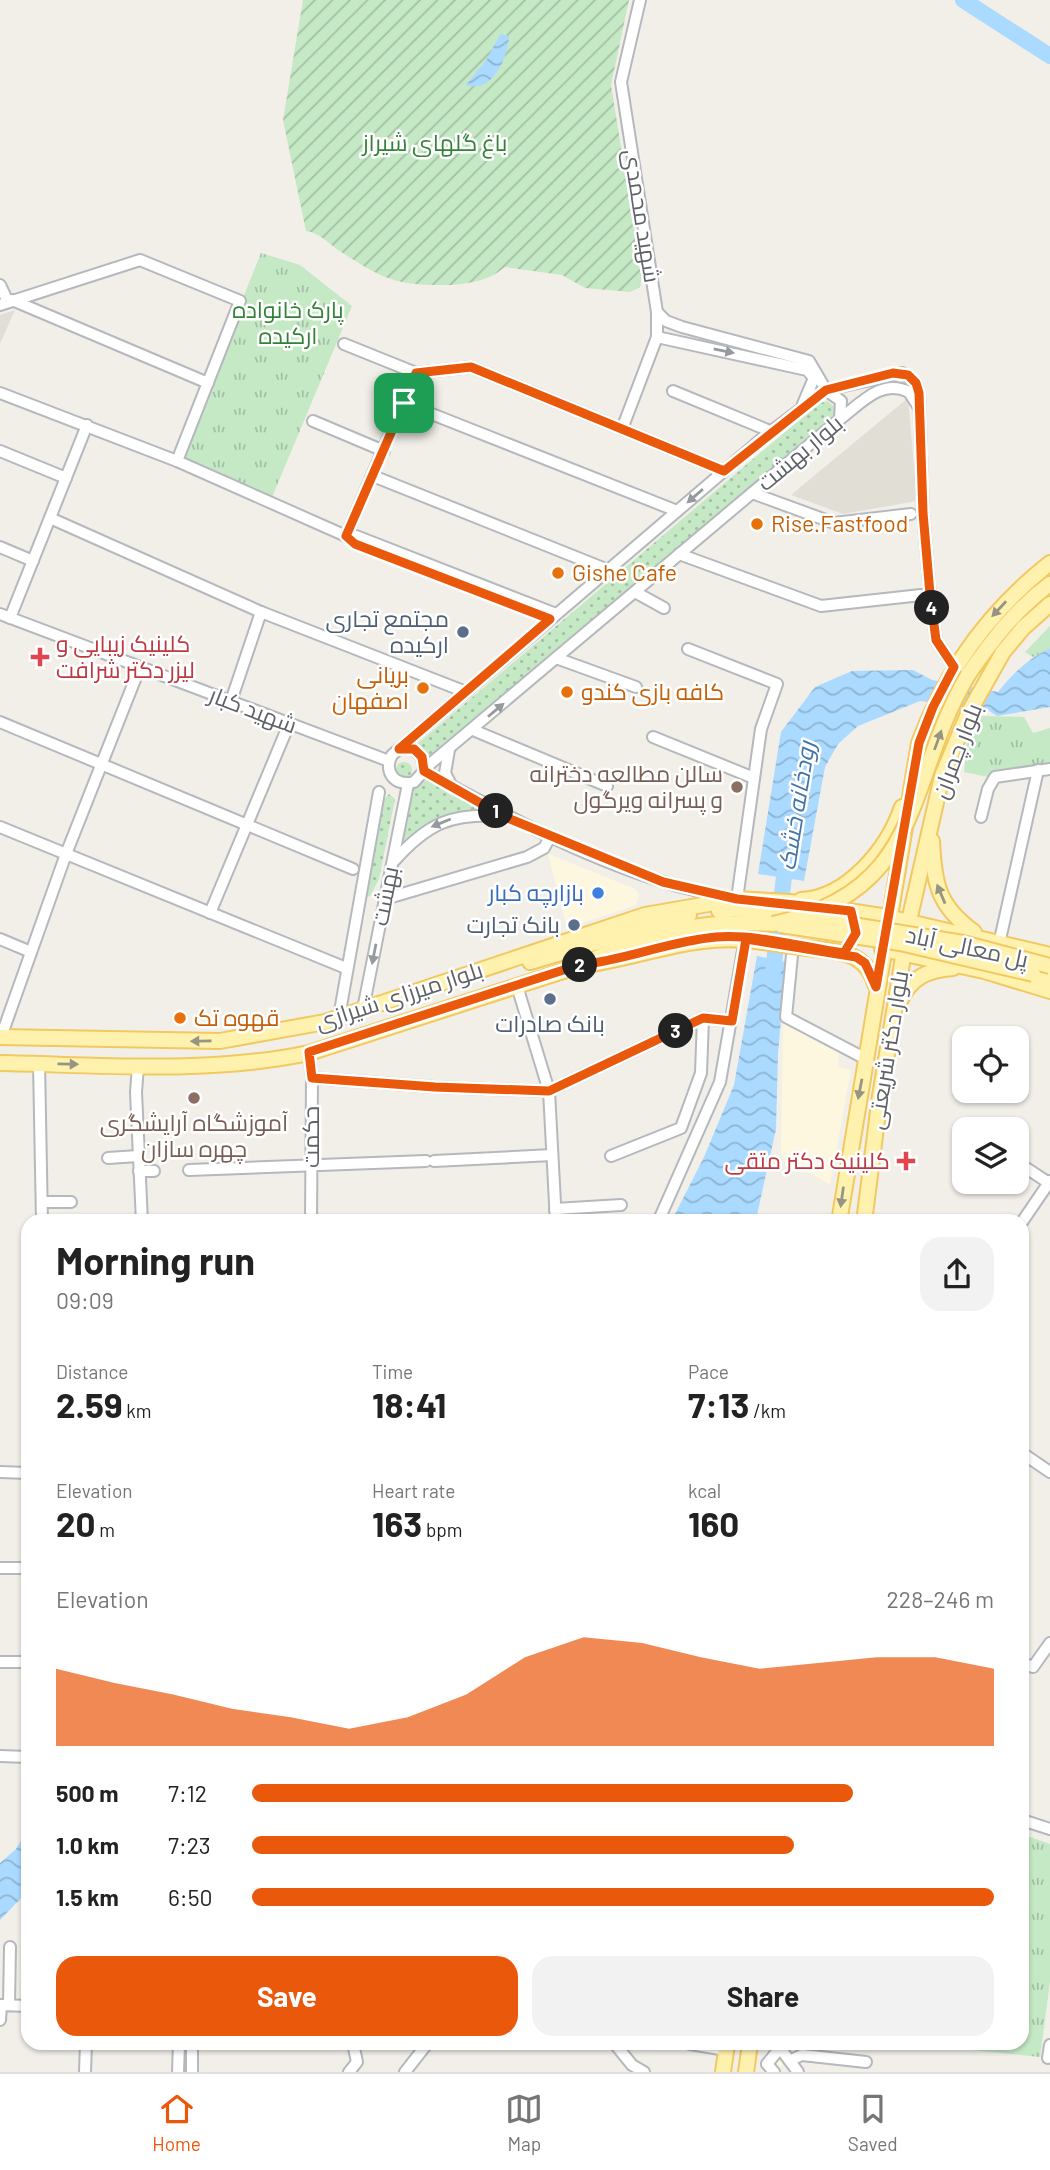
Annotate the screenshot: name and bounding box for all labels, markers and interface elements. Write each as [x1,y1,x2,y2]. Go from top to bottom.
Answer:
park label: باغ گلهای شیراز [361,128,507,159]
street label: شهید محمدی [618,147,667,285]
park label: پارک خانواده ارکیده [232,295,344,349]
one-way arrow [713,346,735,357]
pin [374,373,434,433]
icon: arrive [385,384,423,422]
street label: بلوار بهشت [751,408,849,497]
one-way arrow [686,488,703,503]
place label: Rise.Fastfood [771,509,908,537]
marker: Rise.Fastfood [749,516,765,532]
place label: Gishe Cafe [572,558,677,586]
marker: Gishe Cafe [550,565,566,581]
pin: 4 [914,590,950,626]
text: 4 [926,596,937,619]
one-way arrow [992,600,1008,617]
place label: مجتمع تجاری ارکیده [326,604,449,658]
marker: مجتمع تجاری ارکیده [455,624,471,640]
place label: کلینیک زیبایی و لیزر دکتر شرافت [56,629,195,683]
marker: کلینیک زیبایی و لیزر دکتر شرافت [30,647,50,667]
place label: بریانی اصفهان [332,660,409,715]
place label: کافه بازی کندو [581,677,724,706]
street label: شهید کبار [203,679,301,740]
marker: بریانی اصفهان [415,680,431,696]
marker: کافه بازی کندو [559,684,575,700]
street label: بلوار چمران [925,699,989,803]
one-way arrow [487,703,504,718]
one-way arrow [932,729,943,750]
water label: رودخانه خشک [771,738,821,872]
place label: سالن مطالعه دخترانه و پسرانه ویرگول [529,759,723,815]
marker: سالن مطالعه دخترانه و پسرانه ویرگول [729,779,745,795]
pin: 1 [478,794,514,828]
text: 1 [492,799,499,822]
one-way arrow [431,818,452,829]
street label: بهشت [365,864,404,928]
place label: بازارچه کبار [486,878,584,908]
one-way arrow [935,883,946,904]
marker: بازارچه کبار [590,885,606,901]
place label: بانک تجارت [467,910,560,938]
marker: بانک تجارت [566,917,582,933]
street label: پل معالی آباد [903,919,1031,975]
one-way arrow [368,943,379,965]
pin: 2 [562,948,598,982]
text: 2 [574,953,585,976]
street label: بلوار میرزای شیرازی [311,955,486,1036]
street label: بلوار دکتر شریعتی [861,968,914,1131]
marker: بانک صادرات [542,991,558,1007]
place label: قهوه تک [194,1003,279,1032]
place label: بانک صادرات [495,1009,605,1037]
marker: قهوه تک [172,1010,188,1026]
pin: 3 [658,1014,694,1048]
text: 3 [670,1019,681,1042]
map controls [952,1026,1029,1194]
button: locate [952,1026,1029,1103]
one-way arrow [190,1035,212,1047]
one-way arrow [57,1058,79,1070]
one-way arrow [854,1078,865,1100]
marker: آموزشگاه آرایشگری چهره سازان [186,1090,202,1106]
street label: حکمت [296,1106,324,1168]
place label: آموزشگاه آرایشگری چهره سازان [100,1108,288,1164]
button: layers [952,1117,1029,1194]
place label: کلینیک دکتر متقی [725,1146,890,1175]
marker: کلینیک دکتر متقی [896,1151,916,1171]
one-way arrow [837,1186,848,1208]
text: Morning run [56,1237,255,1283]
button: share [920,1237,994,1311]
text: 09:09 [56,1286,114,1314]
text: Distance [56,1360,128,1383]
text: Time [372,1360,413,1383]
text: Pace [688,1360,729,1383]
text: 2.59 [56,1383,123,1425]
text: 18:41 [372,1383,446,1425]
text: 7:13 [688,1383,749,1425]
text: km [123,1399,152,1422]
text: /km [749,1399,786,1422]
text: Elevation [56,1479,133,1502]
text: Heart rate [372,1479,455,1502]
text: kcal [688,1479,721,1502]
text: 20 [56,1502,96,1544]
text: 163 [372,1502,422,1544]
text: 160 [688,1502,739,1544]
text: m [96,1518,115,1541]
text: bpm [422,1518,462,1541]
text: Elevation [56,1585,149,1613]
text: 228–246 m [887,1585,994,1613]
text: 500 m [56,1779,118,1807]
text: 7:12 [168,1779,207,1807]
text: 1.0 km [56,1831,119,1859]
text: 7:23 [168,1831,211,1859]
text: 1.5 km [56,1883,119,1911]
text: 6:50 [168,1883,212,1911]
button: Save [56,1956,518,2036]
button: Share [532,1956,994,2036]
tab: Home [152,2090,201,2155]
tab: Map [505,2090,543,2155]
tab: Saved [848,2090,898,2155]

